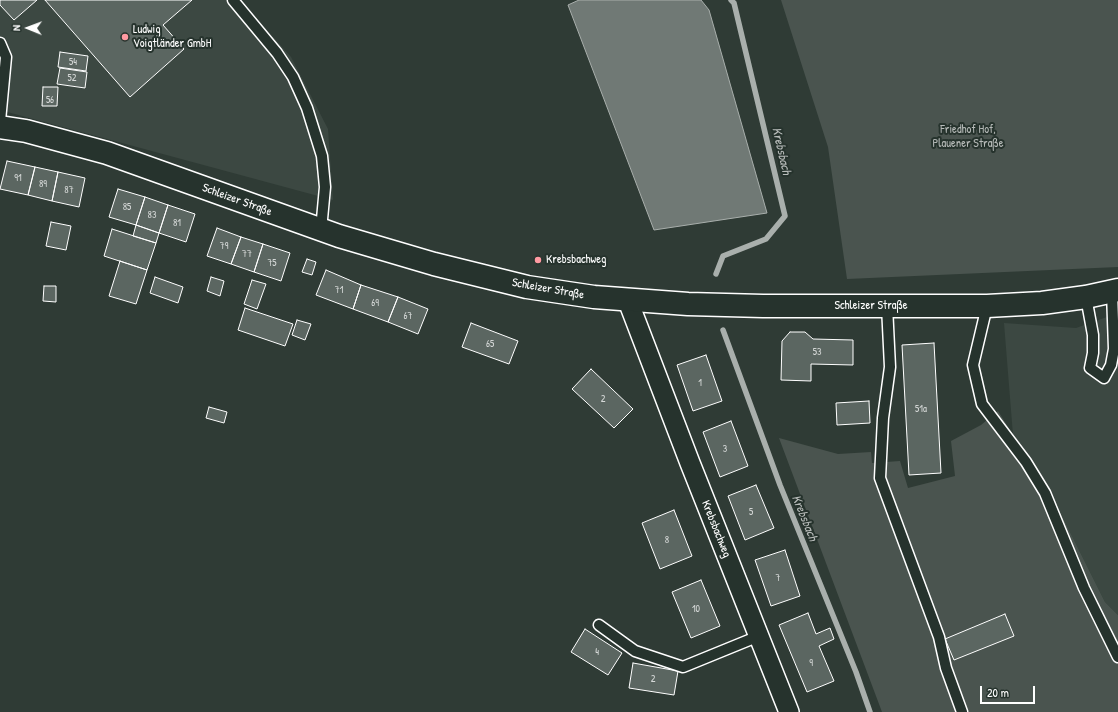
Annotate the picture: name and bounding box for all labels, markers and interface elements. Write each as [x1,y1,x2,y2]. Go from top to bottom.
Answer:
north arrow [8,8,48,48]
place label: Ludwig Voigtländer GmbH [133,23,211,51]
text: N [9,25,23,31]
marker: Ludwig Voigtländer GmbH [120,32,130,42]
house number: 54 [69,56,77,68]
house number: 52 [68,72,76,84]
house number: 56 [46,94,54,106]
park label: Friedhof Hof, Plauener Straße [933,123,1003,151]
water label: Krebsbach [768,126,794,176]
house number: 91 [14,172,22,184]
house number: 89 [39,178,47,190]
street label: Schleizer Straße [200,181,274,219]
house number: 87 [64,184,74,196]
house number: 85 [123,201,131,213]
house number: 83 [148,209,156,221]
house number: 81 [173,217,181,229]
house number: 79 [220,240,228,252]
house number: 77 [242,248,252,260]
place label: Krebsbachweg [546,253,606,267]
marker: Krebsbachweg [533,255,543,265]
house number: 75 [267,257,277,269]
street label: Schleizer Straße [511,276,585,302]
house number: 71 [335,284,343,296]
house number: 69 [371,297,379,309]
street label: Schleizer Straße [834,299,908,313]
house number: 67 [404,310,412,322]
house number: 65 [486,338,494,350]
house number: 53 [813,346,821,358]
house number: 1 [698,377,702,389]
house number: 2 [601,393,605,405]
house number: 51a [915,403,927,415]
house number: 3 [723,443,727,455]
water label: Krebsbach [788,493,820,543]
street label: Krebsbachweg [698,498,734,560]
house number: 5 [749,506,753,518]
house number: 8 [665,534,669,546]
house number: 7 [776,572,780,584]
house number: 10 [692,603,700,615]
house number: 4 [595,646,599,658]
house number: 9 [809,657,813,669]
house number: 2 [651,673,655,685]
scale bar [982,678,1037,704]
text: 20 m [987,684,1009,701]

